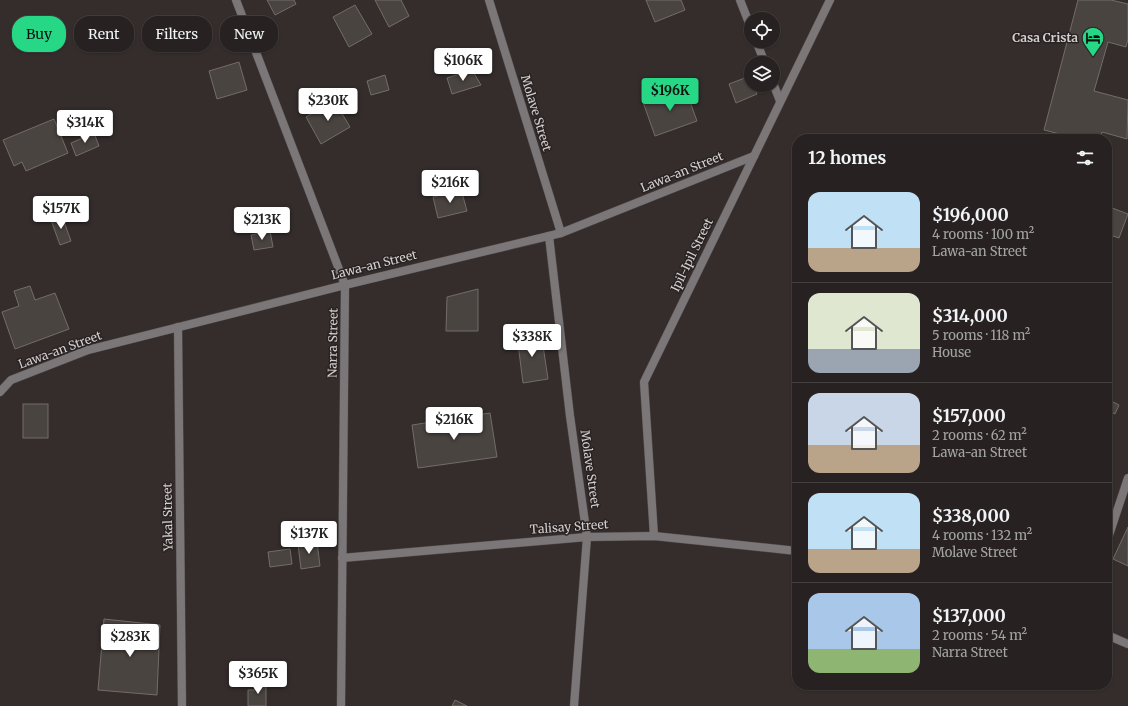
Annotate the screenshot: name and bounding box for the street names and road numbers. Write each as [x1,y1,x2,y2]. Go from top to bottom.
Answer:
street label: Molave Street [518,73,555,153]
street label: Lawa-an Street [638,148,726,195]
street label: Ipil-Ipil Street [667,215,716,294]
street label: Lawa-an Street [330,247,419,282]
street label: Narra Street [324,308,341,378]
street label: Lawa-an Street [16,327,104,372]
street label: Molave Street [578,429,603,509]
street label: Yakal Street [159,482,176,552]
street label: Talisay Street [529,516,609,537]

